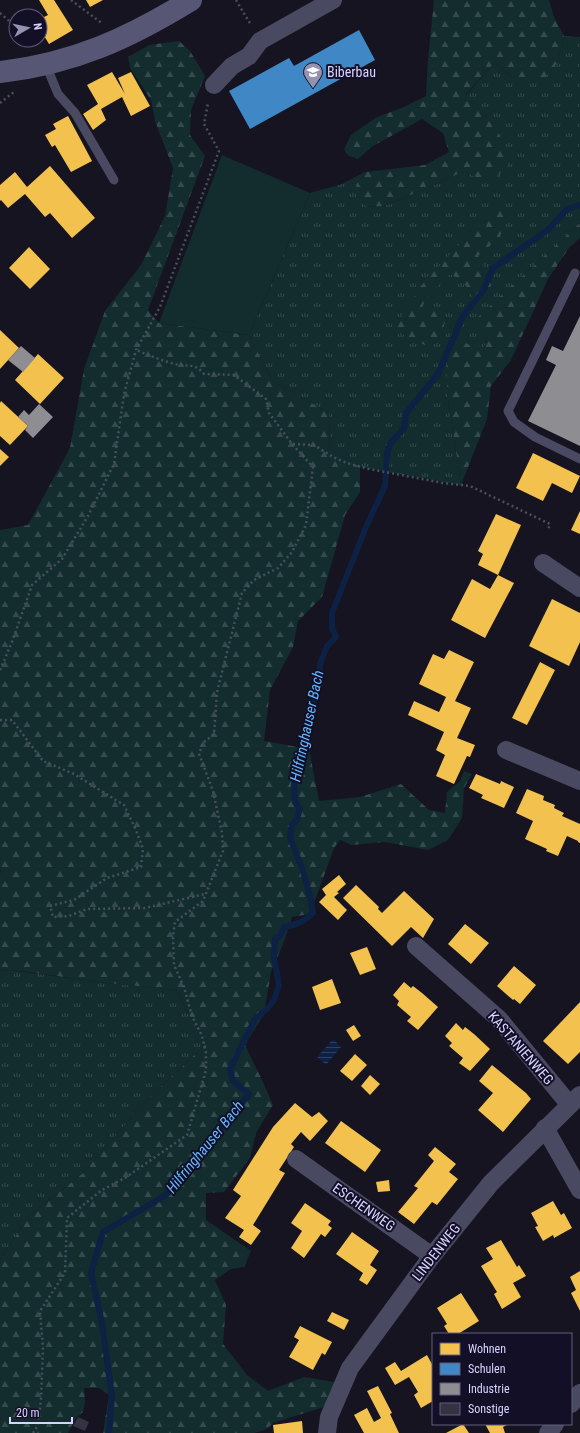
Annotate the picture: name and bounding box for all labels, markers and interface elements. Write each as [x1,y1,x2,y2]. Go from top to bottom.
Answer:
north arrow [8,8,48,48]
text: N [30,22,44,31]
school or university icon: Biberbau [302,61,324,89]
place label: Biberbau [327,64,376,80]
water label: Hilfringhauser Bach [286,669,328,783]
street label: KASTANIENWEG [485,1008,557,1088]
water label: Hilfringhauser Bach [162,1097,248,1197]
street label: ESCHENWEG [330,1180,398,1234]
street label: LINDENWEG [409,1220,463,1284]
legend [432,1333,572,1425]
text: Wohnen [468,1342,506,1356]
text: Schulen [468,1362,506,1376]
text: Industrie [468,1382,510,1396]
scale bar [10,1399,72,1425]
text: Sonstige [468,1402,510,1416]
text: 20 m [16,1406,40,1420]

